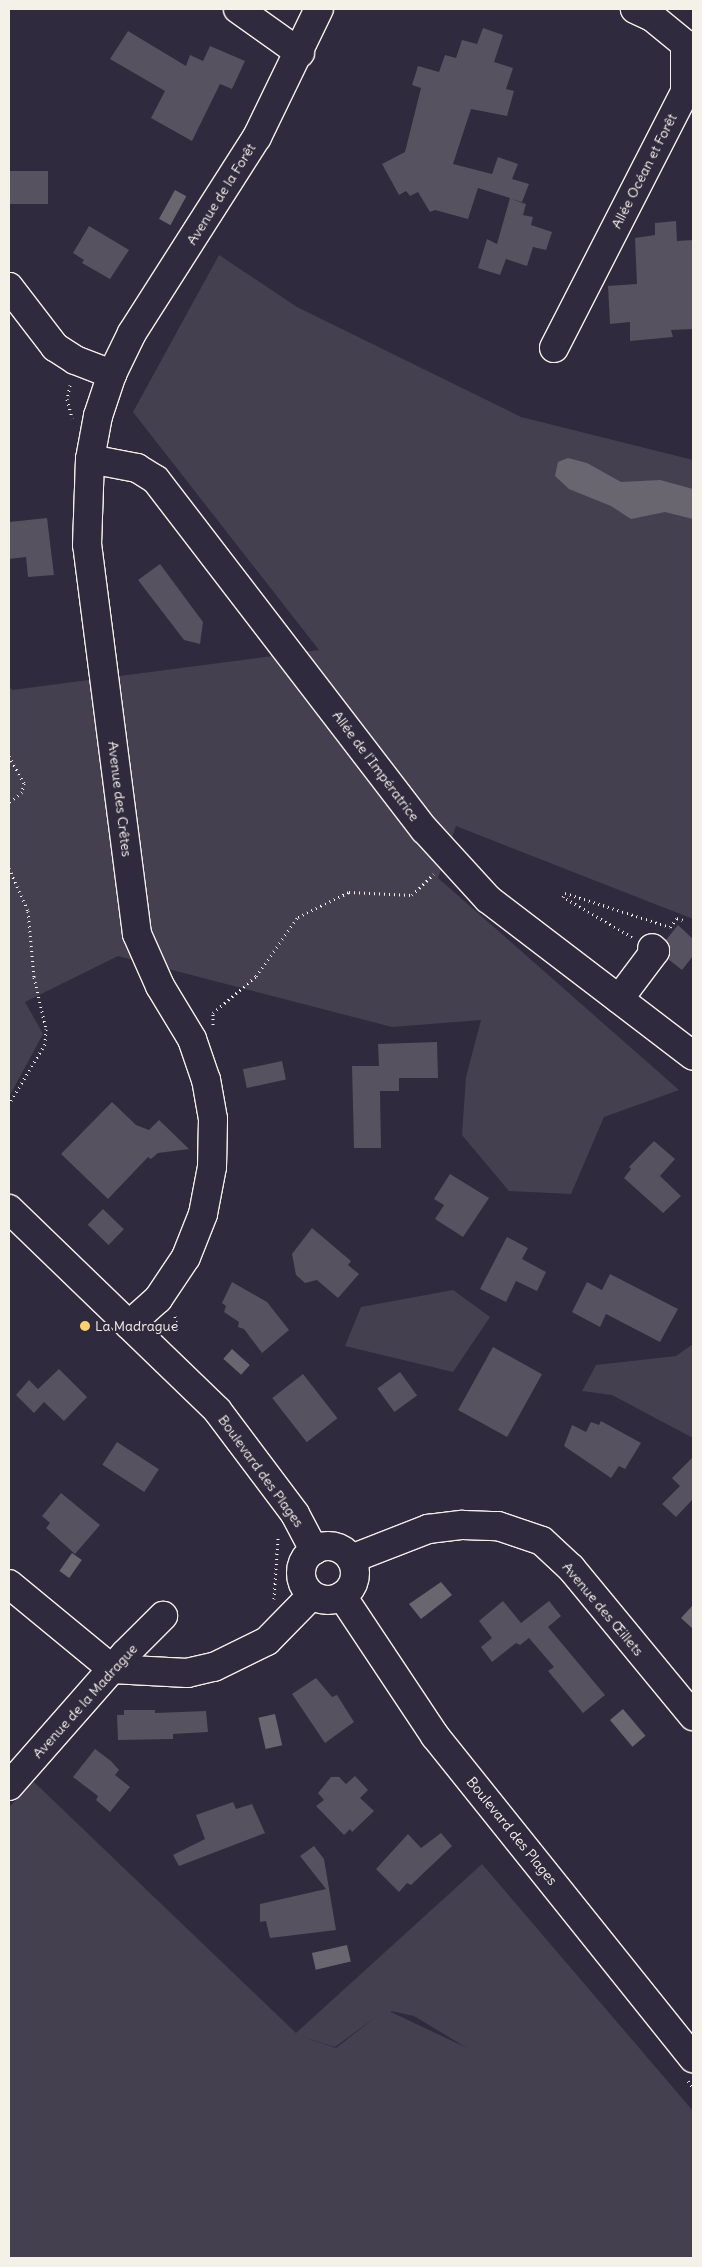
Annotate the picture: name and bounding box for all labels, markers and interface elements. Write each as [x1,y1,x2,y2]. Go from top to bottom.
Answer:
street label: Allée Océan et Forêt [608,111,680,231]
street label: Avenue de la Forêt [183,140,259,248]
street label: Allée de l'Impératrice [329,707,423,825]
street label: Avenue des Crêtes [105,740,135,858]
place label: La Madrague [95,1318,178,1334]
marker: La Madrague [79,1320,91,1332]
street label: Boulevard des Plages [215,1412,307,1530]
street label: Avenue des Œillets [559,1559,647,1659]
street label: Avenue de la Madrague [29,1640,141,1762]
street label: Boulevard des Plages [463,1774,561,1888]

